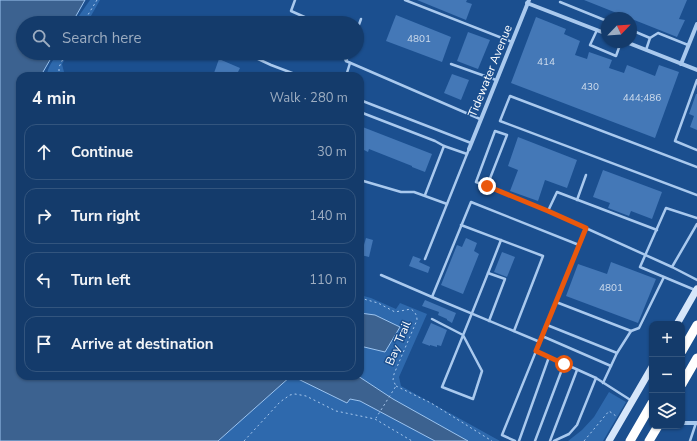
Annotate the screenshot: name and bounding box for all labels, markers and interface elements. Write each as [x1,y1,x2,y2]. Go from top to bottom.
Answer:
north arrow [601,12,637,48]
search box [16,16,364,60]
street label: Tidewater Avenue [464,22,516,120]
icon: search [30,27,52,49]
text: Search here [62,28,142,48]
house number: 4801 [407,32,431,46]
house number: 414 [537,55,555,69]
house number: 430 [581,80,599,94]
text: 4 min [32,87,76,110]
text: Walk · 280 m [270,89,348,107]
house number: 444;486 [623,91,661,105]
icon: ahead [33,141,55,163]
text: Continue [71,142,133,162]
text: 30 m [317,143,347,161]
route end [478,177,496,195]
icon: right [33,205,55,227]
text: Turn right [71,206,140,226]
text: 140 m [309,207,347,225]
icon: left [33,269,55,291]
text: Turn left [71,270,130,290]
text: 110 m [309,271,347,289]
house number: 4801 [599,281,623,295]
street label: Bay Trail [381,318,415,368]
map controls [649,321,685,429]
button: + [649,321,685,357]
icon: arrive [33,333,55,355]
text: Arrive at destination [71,334,214,354]
route start [555,355,573,373]
button: − [649,357,685,393]
button: layers [649,393,685,429]

